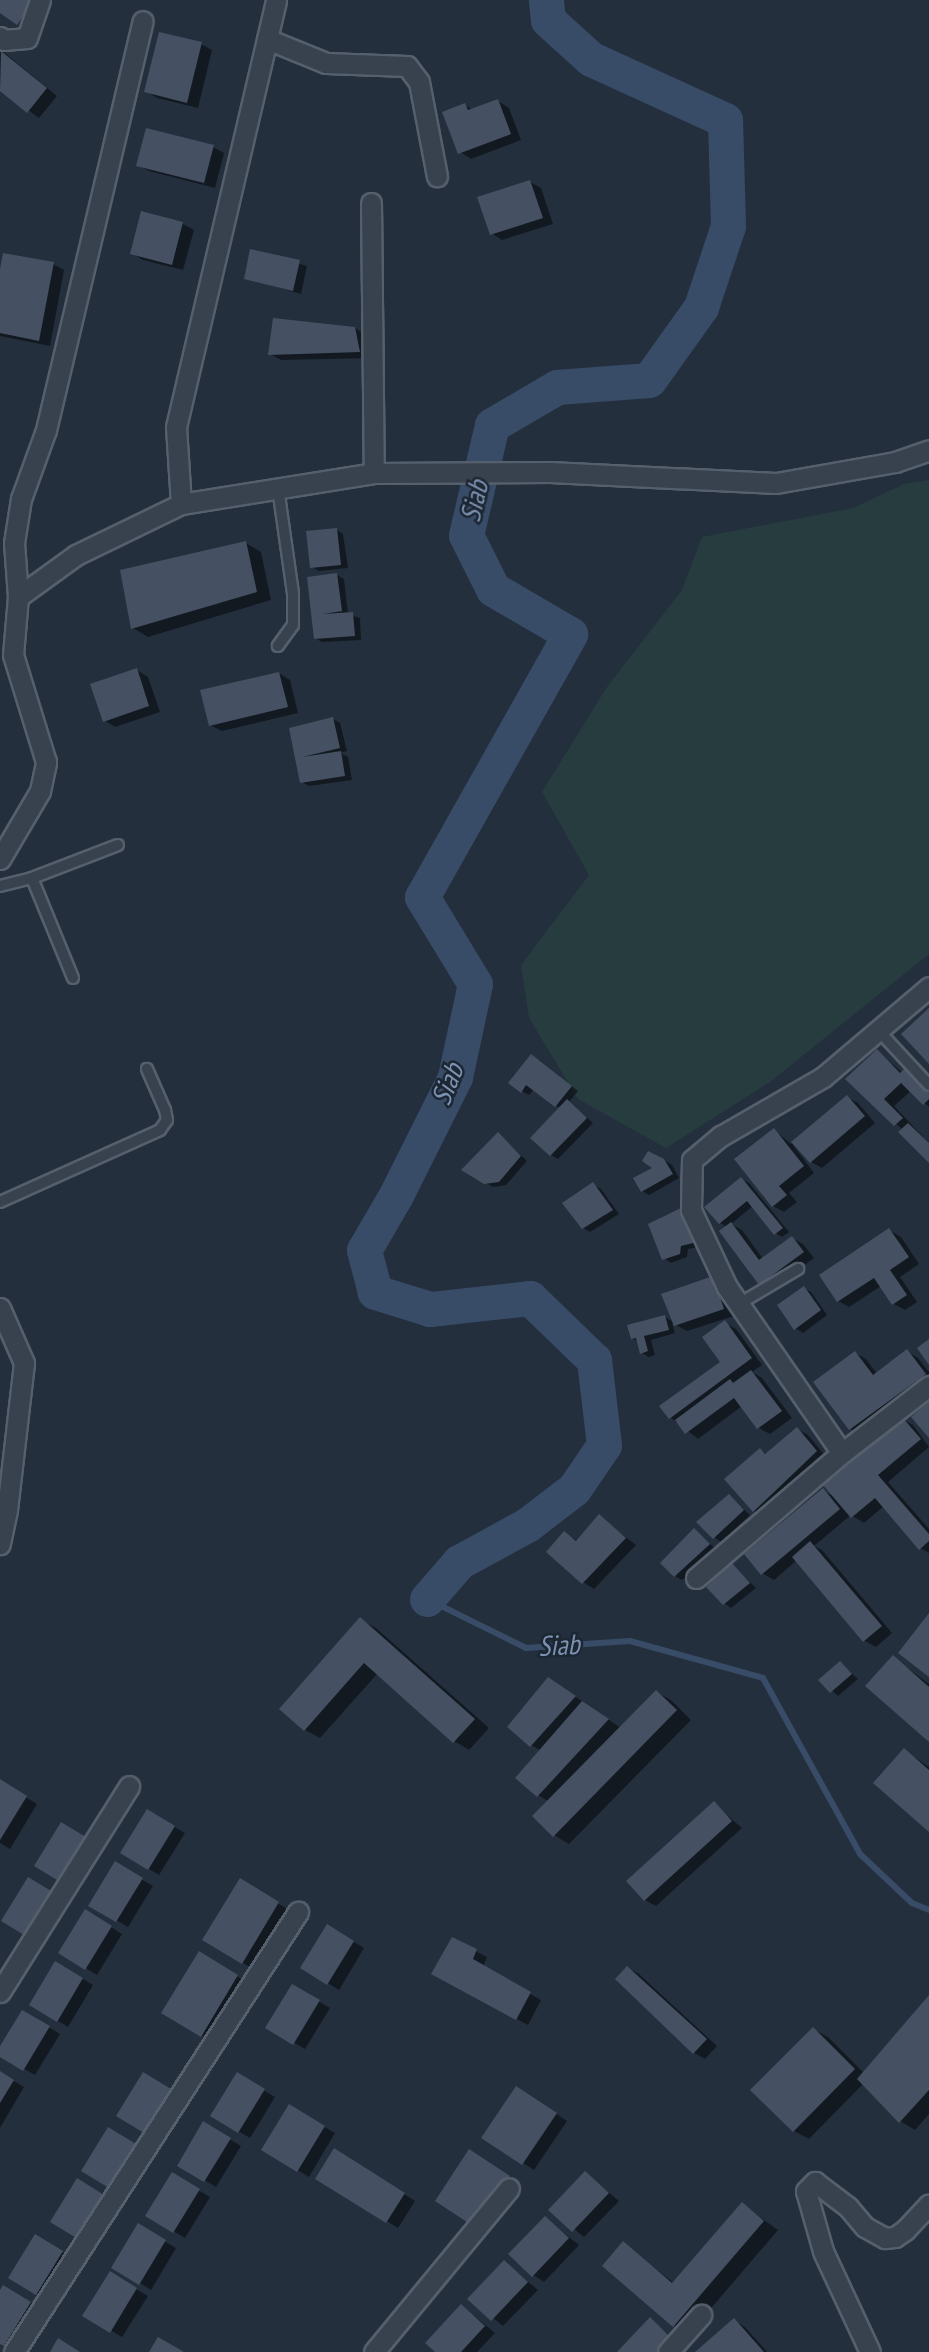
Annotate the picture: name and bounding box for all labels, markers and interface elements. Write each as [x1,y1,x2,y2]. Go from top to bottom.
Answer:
water label: Siab [453,477,495,525]
water label: Siab [424,1059,470,1109]
water label: Siab [537,1627,581,1663]

